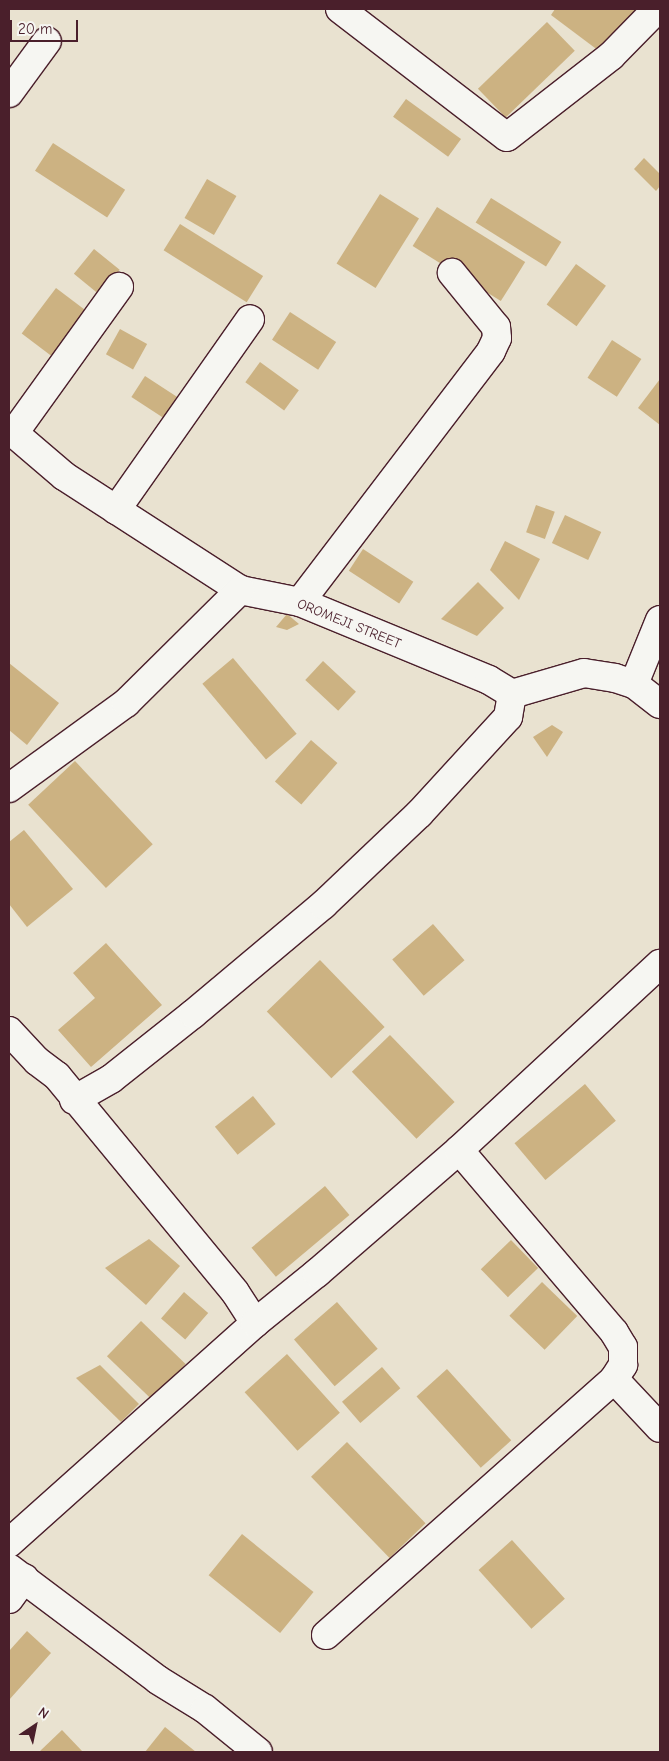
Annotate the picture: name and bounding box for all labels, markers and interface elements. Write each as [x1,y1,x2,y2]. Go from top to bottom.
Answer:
scale bar [12,10,80,42]
text: 20 m [18,20,52,38]
street label: OROMEJI STREET [295,595,403,653]
north arrow [10,1701,60,1751]
text: N [35,1704,52,1723]

